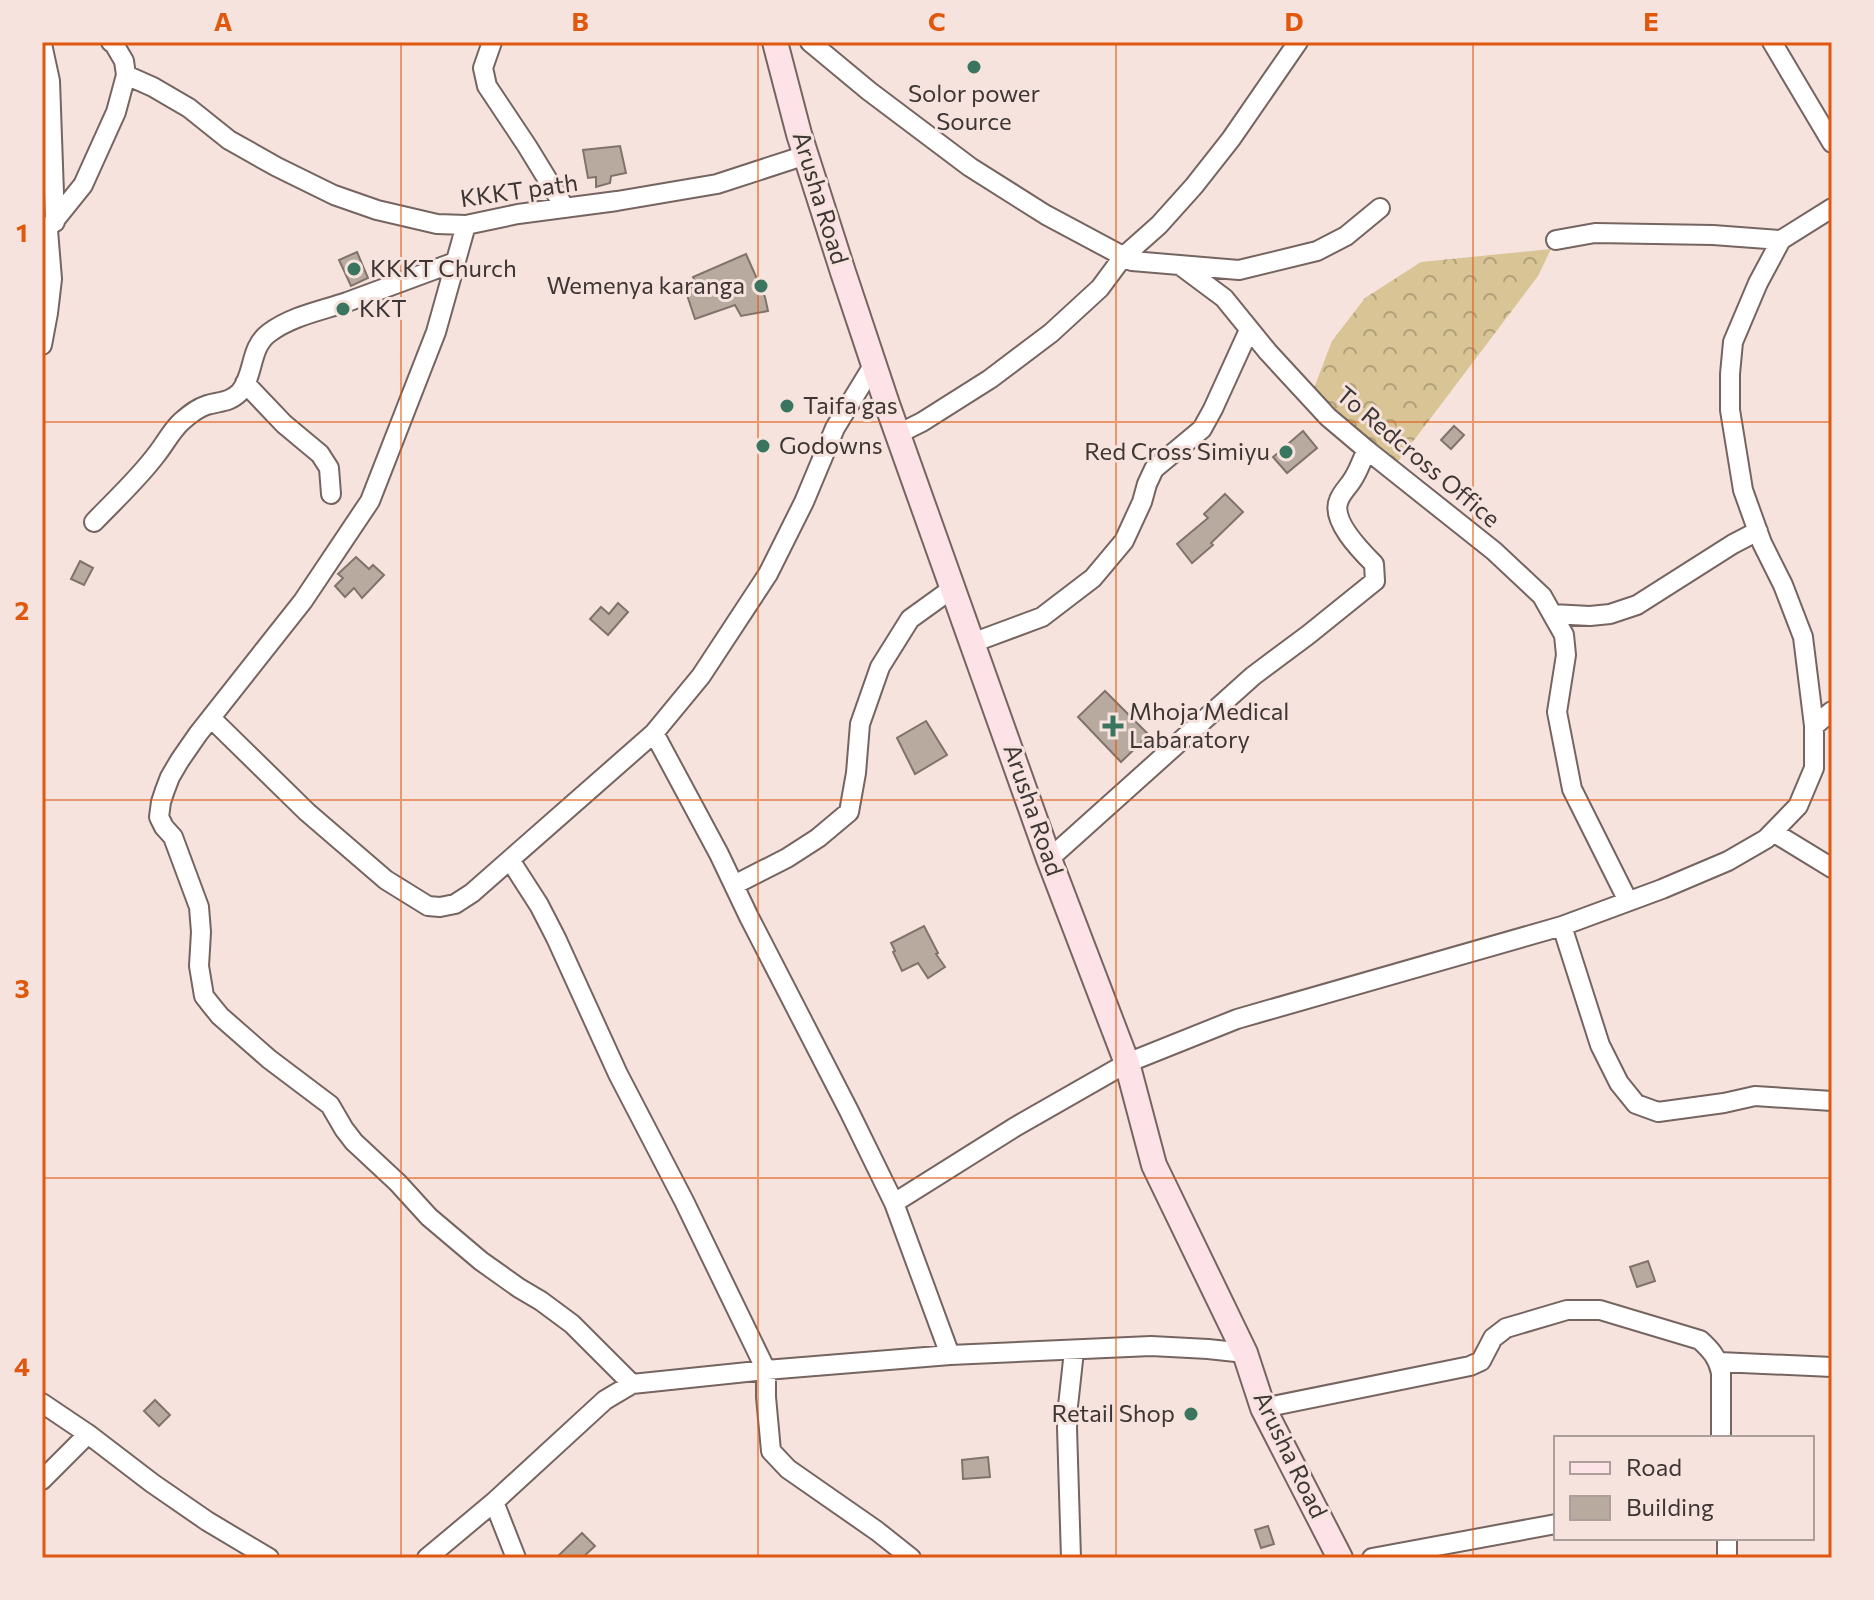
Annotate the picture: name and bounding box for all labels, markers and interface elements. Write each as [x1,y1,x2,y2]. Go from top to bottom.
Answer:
text: A [214,5,233,36]
text: B [571,5,589,36]
text: C [928,5,946,36]
text: D [1284,5,1304,36]
text: E [1643,5,1659,36]
marker: Solor power Source [965,58,983,76]
place label: Solor power Source [908,78,1040,135]
street label: Arusha Road [787,128,855,268]
street label: KKKT path [458,167,580,212]
text: 1 [16,216,28,247]
place label: KKKT Church [370,253,517,282]
marker: KKKT Church [345,260,363,278]
place label: Wemenya karanga [547,270,745,299]
marker: Wemenya karanga [752,277,770,295]
place label: KKT [359,293,407,322]
marker: KKT [334,300,352,318]
street label: To Redcross Office [1331,379,1507,533]
place label: Taifa gas [803,390,898,419]
marker: Taifa gas [778,397,796,415]
place label: Godowns [779,430,883,459]
place label: Red Cross Simiyu [1084,436,1270,465]
marker: Godowns [754,437,772,455]
marker: Red Cross Simiyu [1277,443,1295,461]
text: 2 [15,594,29,625]
place label: Mhoja Medical Labaratory [1129,696,1289,753]
marker: Mhoja Medical Labaratory [1104,717,1122,735]
street label: Arusha Road [998,740,1070,879]
text: 3 [14,972,30,1003]
text: 4 [14,1350,30,1381]
street label: Arusha Road [1248,1386,1335,1522]
place label: Retail Shop [1052,1398,1175,1427]
marker: Retail Shop [1182,1405,1200,1423]
legend [1554,1436,1814,1540]
text: Road [1626,1452,1682,1481]
text: Building [1626,1492,1714,1521]

